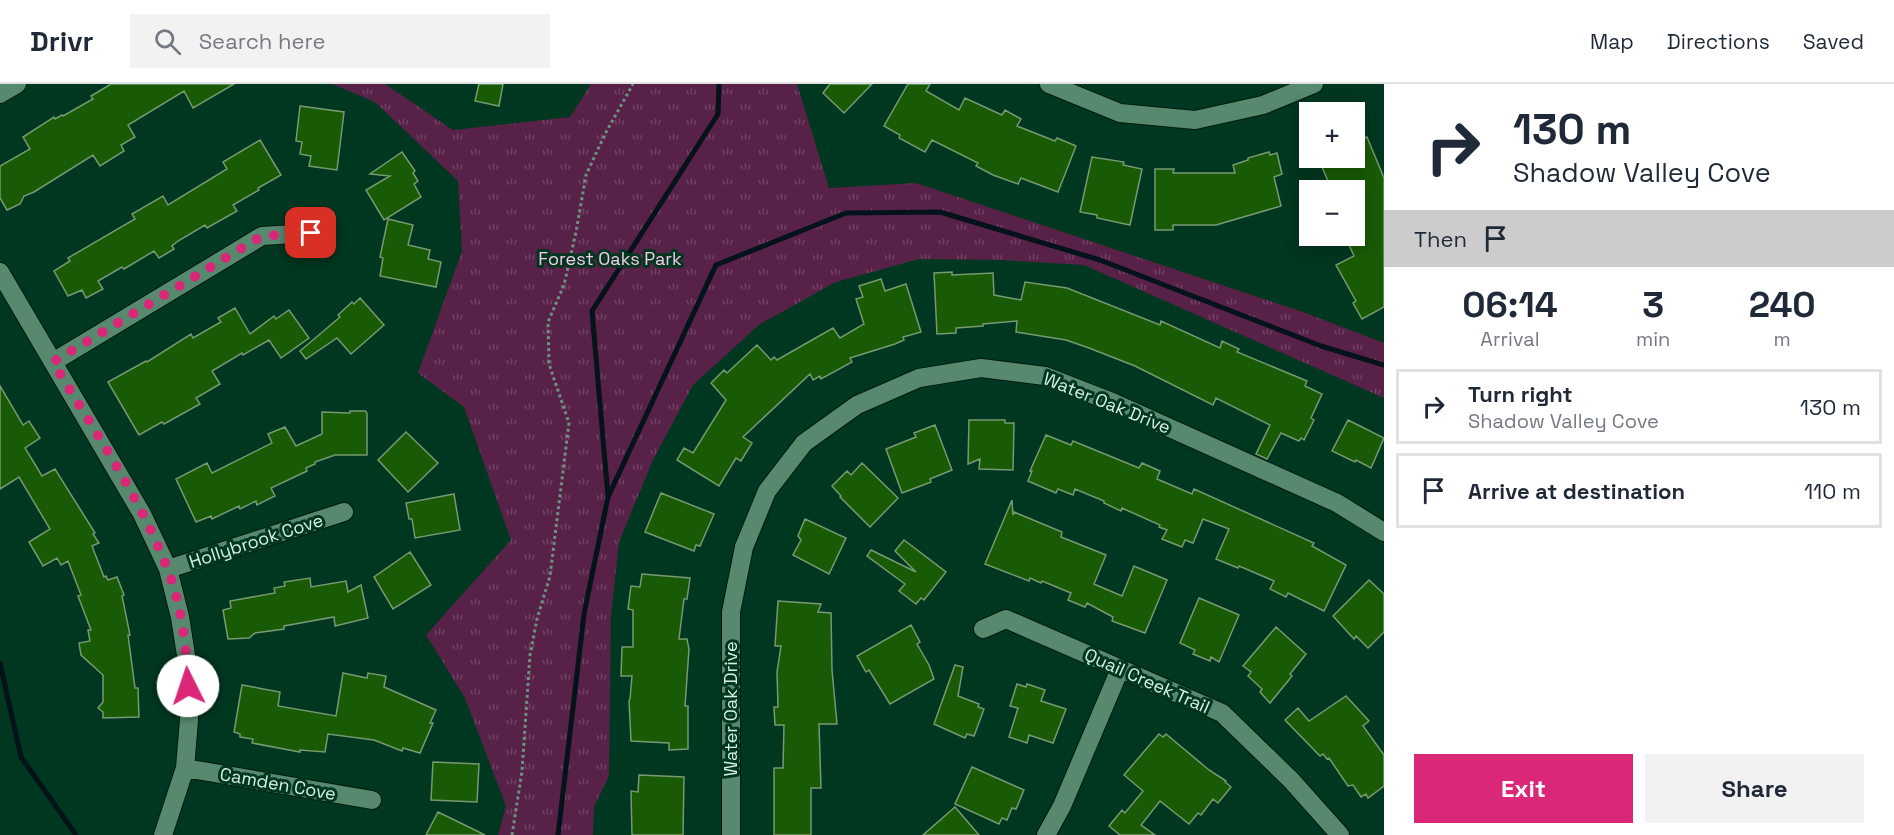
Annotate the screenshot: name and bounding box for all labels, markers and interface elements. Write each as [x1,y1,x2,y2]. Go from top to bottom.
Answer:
search box [130,14,550,68]
text: Drivr [30,23,94,59]
icon: search [151,25,184,58]
text: Search here [199,27,325,55]
text: Map [1590,28,1634,55]
text: Directions [1667,28,1770,55]
text: Saved [1803,28,1864,55]
map controls [1299,102,1365,246]
button: + [1299,102,1365,168]
text: 130 m [1513,103,1631,156]
icon: right [1414,108,1492,186]
text: Shadow Valley Cove [1513,155,1771,190]
button: − [1299,180,1365,246]
pin [285,207,336,258]
icon: arrive [294,216,327,249]
icon: arrive [1479,222,1512,255]
text: Then [1414,225,1467,253]
park label: Forest Oaks Park [538,247,682,270]
text: 06:14 [1462,282,1558,328]
text: 3 [1642,282,1664,328]
text: 240 [1749,282,1816,328]
text: Arrival [1480,326,1540,352]
text: min [1636,326,1670,352]
text: m [1774,326,1791,352]
street label: Water Oak Drive [1040,367,1174,439]
text: Turn right [1468,380,1573,408]
icon: right [1417,390,1450,423]
text: 130 m [1800,393,1861,421]
text: Shadow Valley Cove [1468,408,1659,434]
icon: arrive [1417,474,1450,507]
text: Arrive at destination [1468,477,1685,505]
text: 110 m [1804,477,1861,505]
street label: Hollybrook Cove [186,508,326,573]
street label: Water Oak Drive [719,641,742,777]
street label: Quail Creek Trail [1081,643,1214,718]
position arrow [156,654,220,718]
button: Exit [1414,754,1633,823]
button: Share [1645,754,1864,823]
street label: Camden Cove [218,762,338,805]

